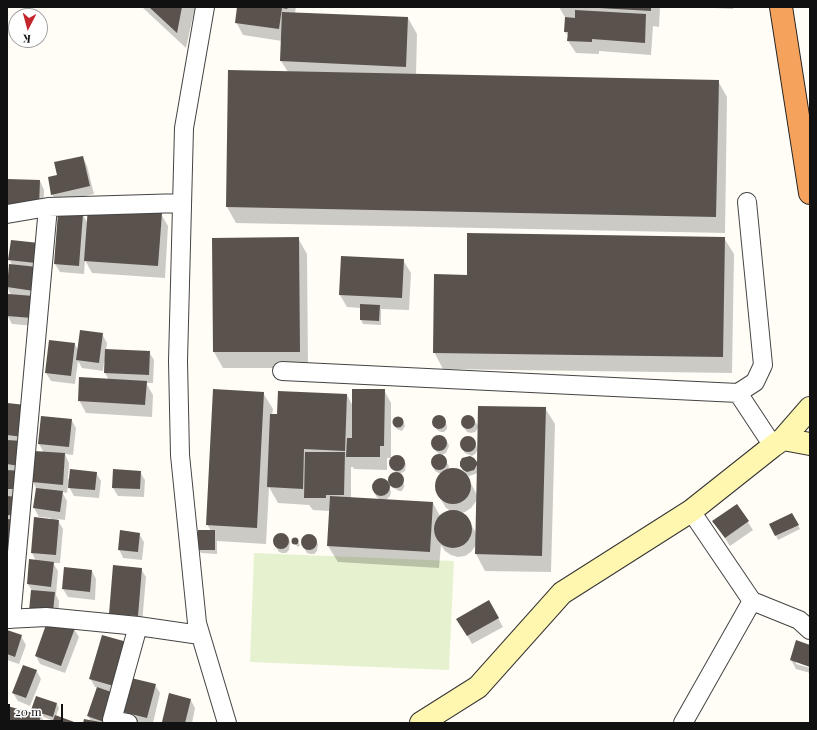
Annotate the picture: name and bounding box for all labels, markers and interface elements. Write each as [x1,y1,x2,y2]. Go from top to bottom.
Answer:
north arrow [8,8,48,48]
text: K [22,32,31,47]
scale bar [10,696,65,722]
text: 20 m [15,703,42,719]

